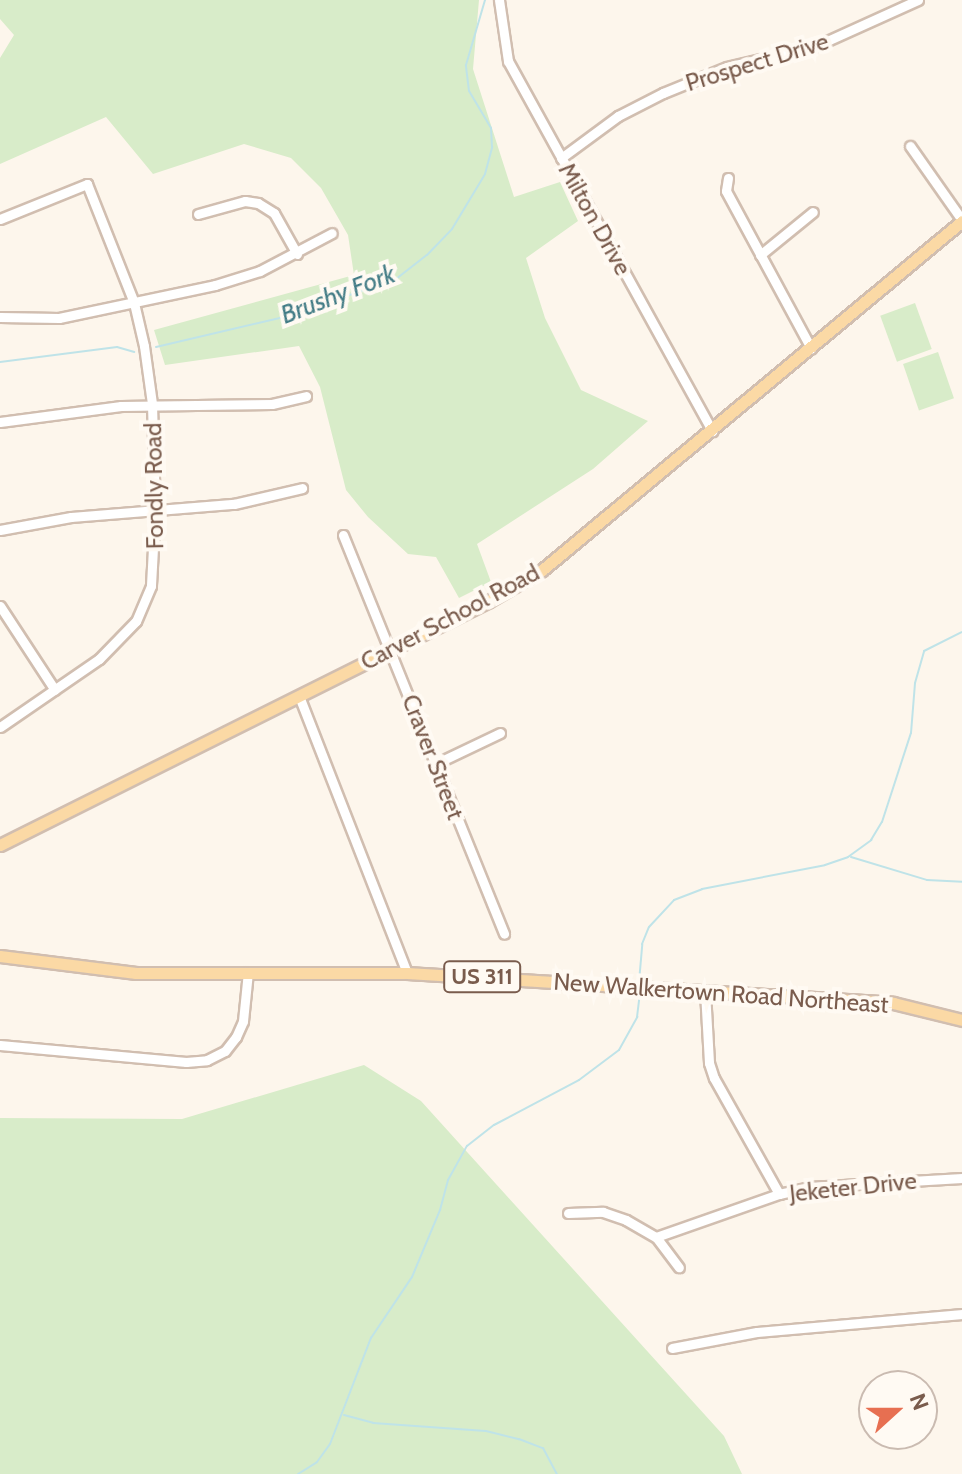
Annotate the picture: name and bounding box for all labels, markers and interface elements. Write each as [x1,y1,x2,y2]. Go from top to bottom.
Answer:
street label: Prospect Drive [682,27,832,97]
street label: Milton Drive [552,158,638,280]
water label: Brushy Fork [276,259,400,331]
street label: Fondly Road [138,423,170,549]
street label: Carver School Road [356,558,544,676]
street label: Craver Street [396,690,470,824]
road number: US 311 [442,959,522,995]
street label: New Walkertown Road Northeast [553,967,889,1019]
street label: Jeketer Drive [788,1166,918,1208]
north arrow [858,1370,938,1450]
text: N [904,1390,934,1414]

